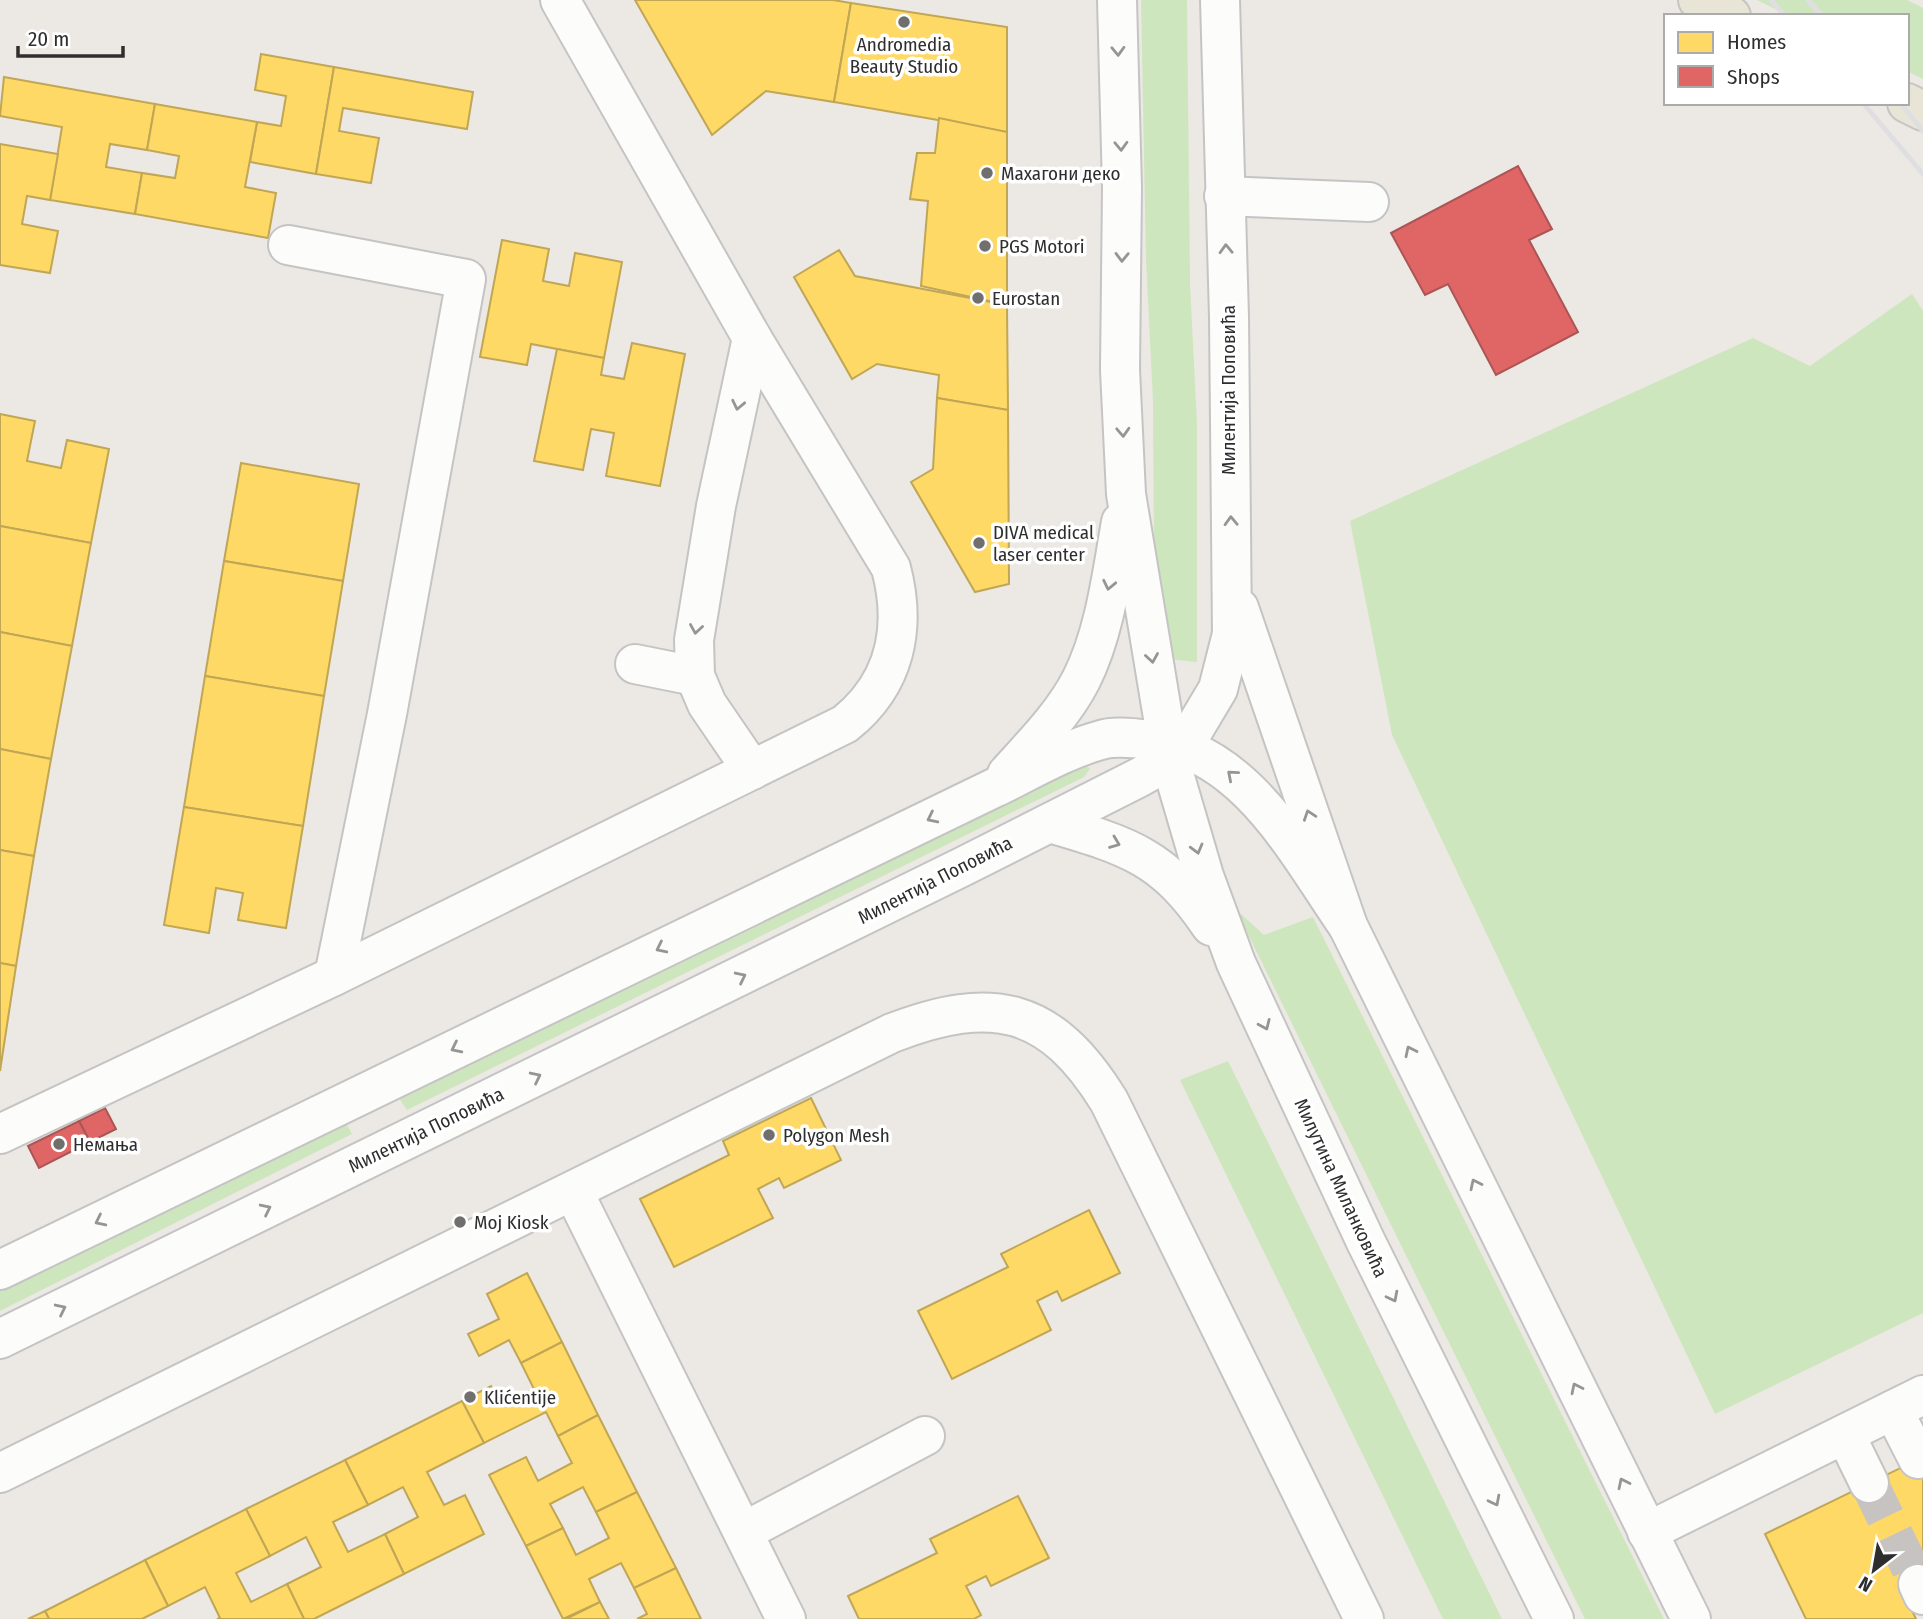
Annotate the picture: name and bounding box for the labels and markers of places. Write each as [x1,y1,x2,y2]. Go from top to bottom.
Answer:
marker: Andromedia Beauty Studio [896,14,912,30]
place label: Andromedia Beauty Studio [850,33,958,78]
place label: Махагони деко [1001,162,1121,185]
marker: Махагони деко [979,165,995,181]
place label: PGS Motori [999,235,1085,258]
marker: PGS Motori [977,238,993,254]
place label: Eurostan [992,287,1060,310]
marker: Eurostan [970,290,986,306]
place label: DIVA medical laser center [993,521,1094,566]
marker: DIVA medical laser center [971,535,987,551]
place label: Polygon Mesh [783,1124,890,1147]
marker: Polygon Mesh [761,1127,777,1143]
place label: Немања [73,1133,138,1156]
marker: Немања [51,1136,67,1152]
place label: Moj Kiosk [474,1211,549,1234]
marker: Moj Kiosk [452,1214,468,1230]
place label: Klićentije [484,1386,556,1409]
marker: Klićentije [462,1389,478,1405]

